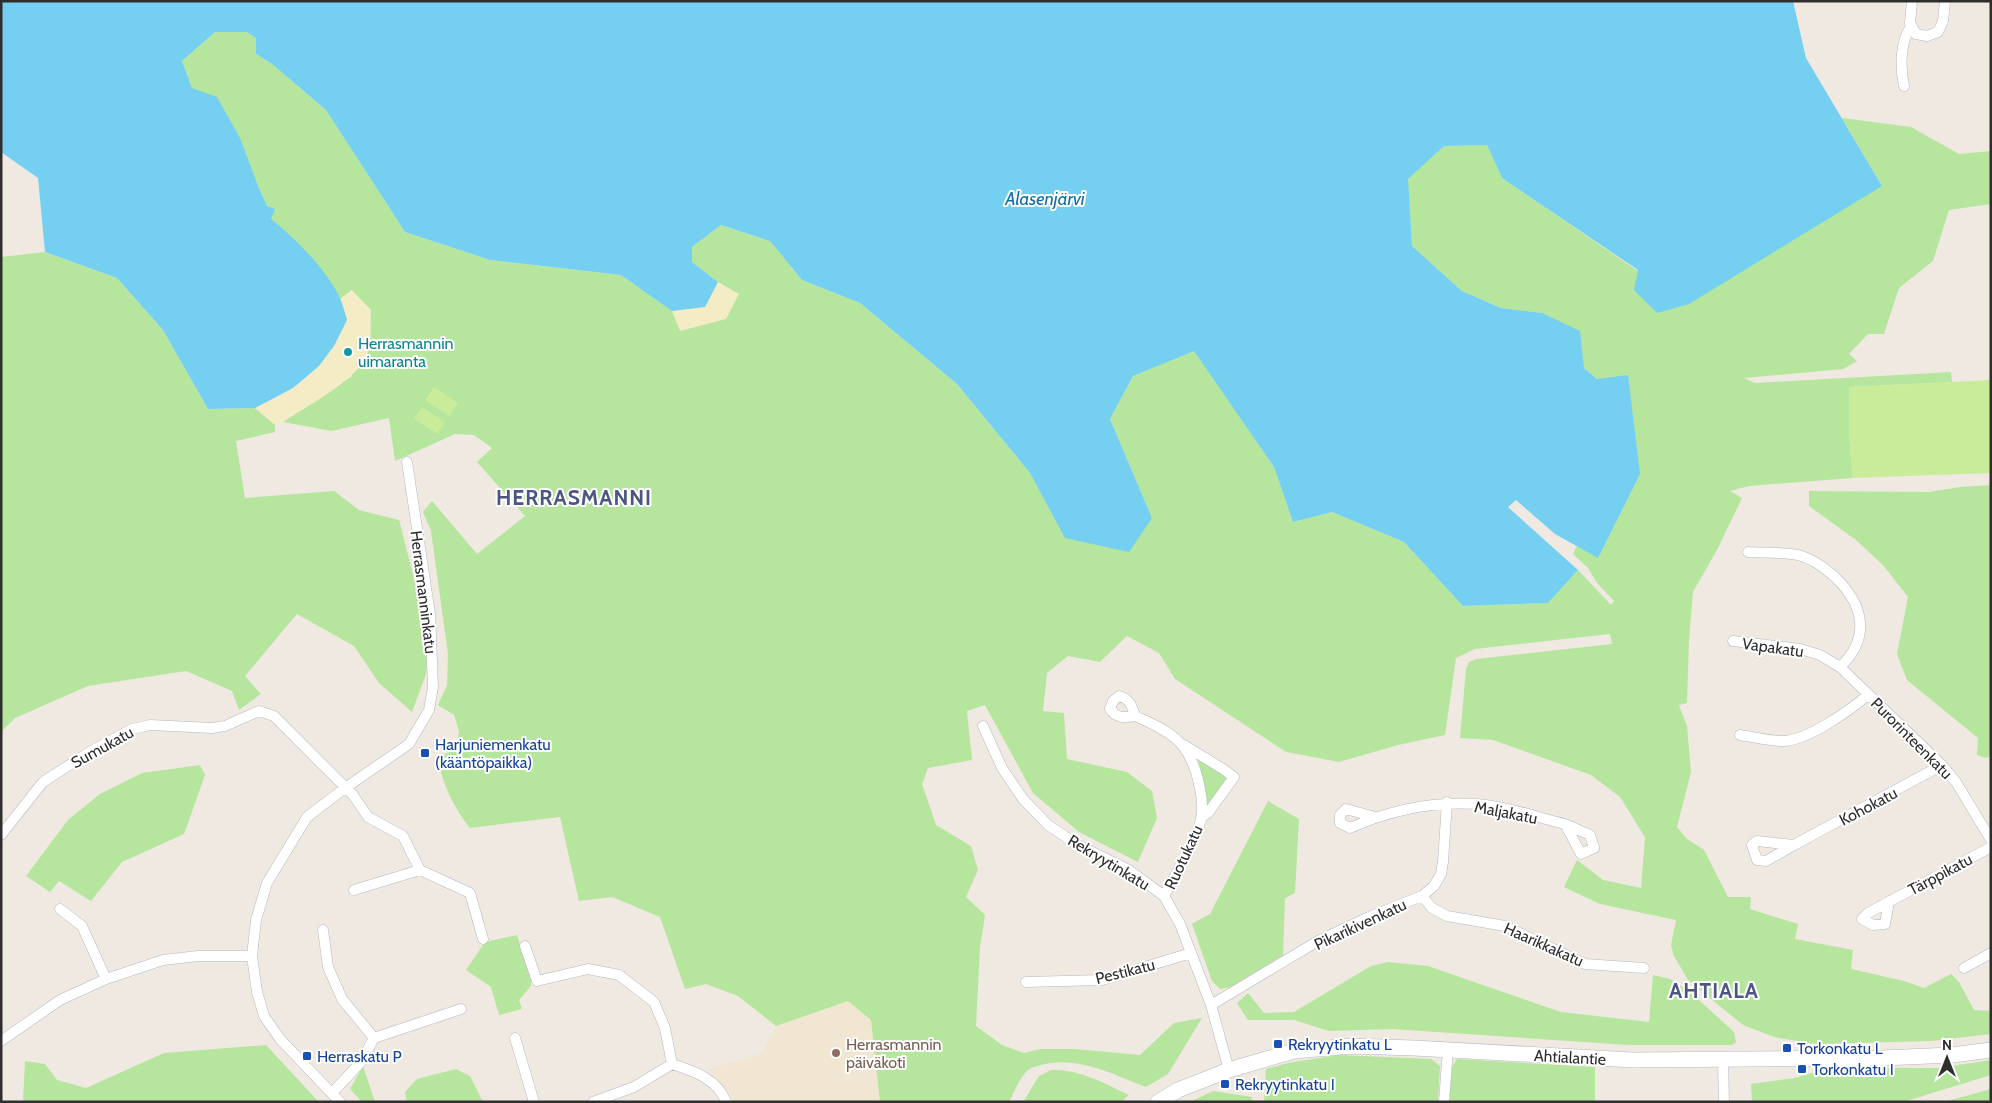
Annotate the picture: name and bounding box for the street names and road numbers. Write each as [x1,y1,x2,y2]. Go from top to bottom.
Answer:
street label: Herrasmanninkatu [407,529,440,655]
street label: Vapakatu [1741,634,1805,661]
street label: Purorinteenkatu [1867,694,1956,783]
street label: Sumukatu [68,723,137,772]
street label: Kohokatu [1836,783,1901,830]
street label: Maljakatu [1473,797,1539,828]
street label: Ruotukatu [1160,822,1207,892]
street label: Rekryytinkatu [1064,831,1153,894]
street label: Tärppikatu [1905,850,1976,899]
street label: Pikarikivenkatu [1311,895,1409,954]
street label: Haarikkakatu [1501,918,1587,970]
street label: Pestikatu [1093,955,1157,988]
street label: Ahtialantie [1533,1046,1606,1069]

